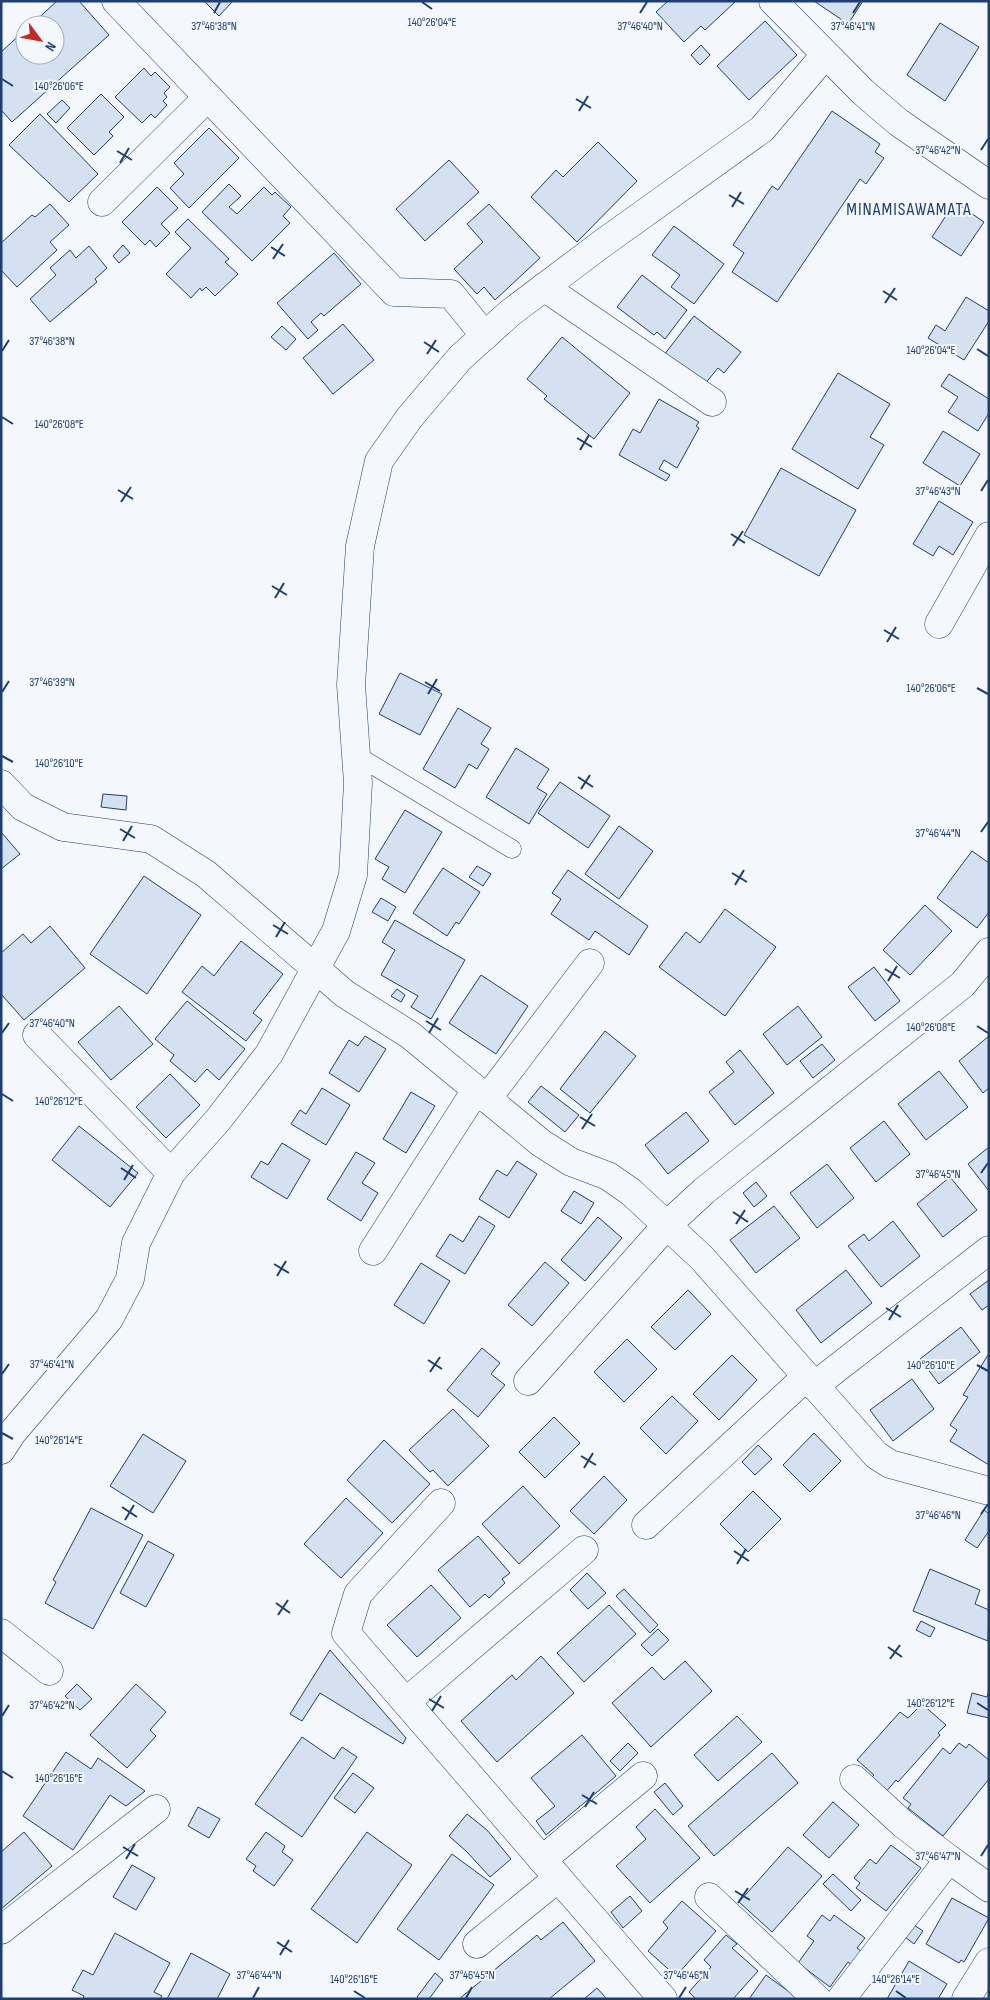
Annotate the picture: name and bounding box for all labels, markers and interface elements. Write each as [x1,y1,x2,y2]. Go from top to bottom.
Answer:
north arrow [15,15,65,65]
text: 140°26'04"E [407,15,457,30]
text: 37°46'38"N [191,19,237,34]
text: 37°46'40"N [617,19,663,34]
text: 37°46'41"N [831,19,875,34]
text: N [41,39,60,54]
text: 140°26'06"E [34,79,84,94]
text: 37°46'42"N [915,143,961,158]
district label: MINAMISAWAMATA [846,199,972,220]
text: 37°46'38"N [29,334,75,349]
text: 140°26'04"E [906,343,956,358]
text: 140°26'08"E [34,417,84,432]
text: 37°46'43"N [915,484,961,499]
text: 37°46'39"N [29,675,75,690]
text: 140°26'06"E [906,681,956,696]
text: 140°26'10"E [35,756,83,771]
text: 37°46'44"N [915,826,961,841]
text: 37°46'40"N [29,1016,75,1031]
text: 140°26'08"E [906,1020,956,1035]
text: 140°26'12"E [35,1094,83,1109]
text: 37°46'45"N [915,1167,961,1182]
text: 37°46'41"N [30,1357,74,1372]
text: 140°26'10"E [907,1358,955,1373]
text: 140°26'14"E [35,1433,83,1448]
text: 37°46'46"N [915,1508,961,1523]
text: 140°26'12"E [907,1696,955,1711]
text: 37°46'42"N [29,1698,75,1713]
text: 140°26'16"E [35,1771,83,1786]
text: 37°46'47"N [915,1849,961,1864]
text: 37°46'44"N [236,1968,282,1983]
text: 37°46'45"N [449,1968,495,1983]
text: 37°46'46"N [663,1968,709,1983]
text: 140°26'16"E [330,1972,378,1987]
text: 140°26'14"E [872,1972,920,1987]

